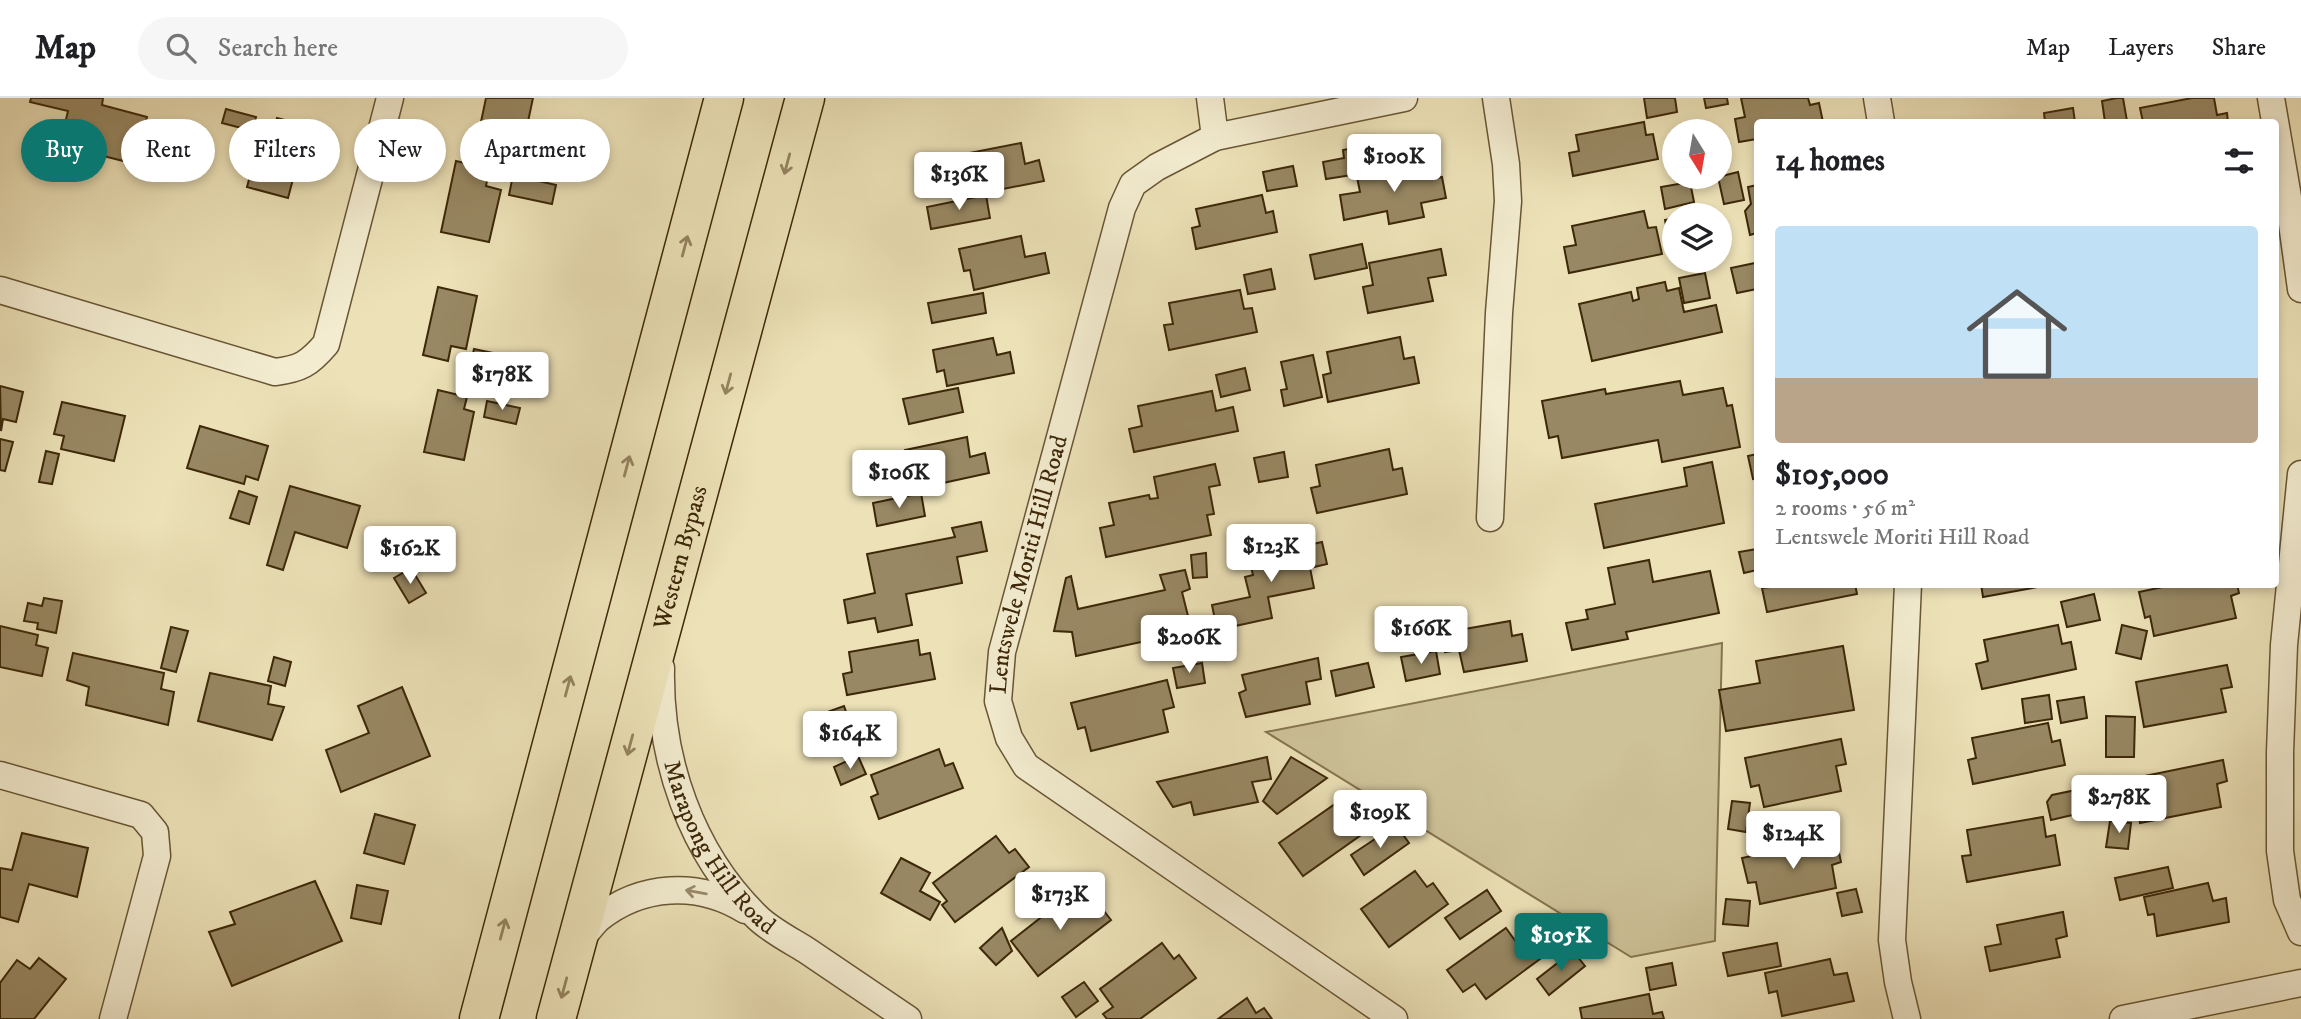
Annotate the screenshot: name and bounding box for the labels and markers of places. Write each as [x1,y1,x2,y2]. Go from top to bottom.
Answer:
pin: $100K [1345,134,1443,194]
pin: $136K [910,152,1008,212]
pin: $178K [453,352,551,412]
pin: $106K [850,450,948,510]
pin: $123K [1222,524,1320,584]
pin: $162K [361,526,459,586]
pin: $166K [1372,606,1470,666]
pin: $206K [1140,616,1238,675]
pin: $164K [801,712,899,771]
pin: $278K [2070,776,2168,835]
pin: $109K [1331,790,1429,850]
pin: $124K [1744,812,1842,871]
pin: $173K [1011,872,1109,932]
pin: $105K [1512,914,1610,973]

